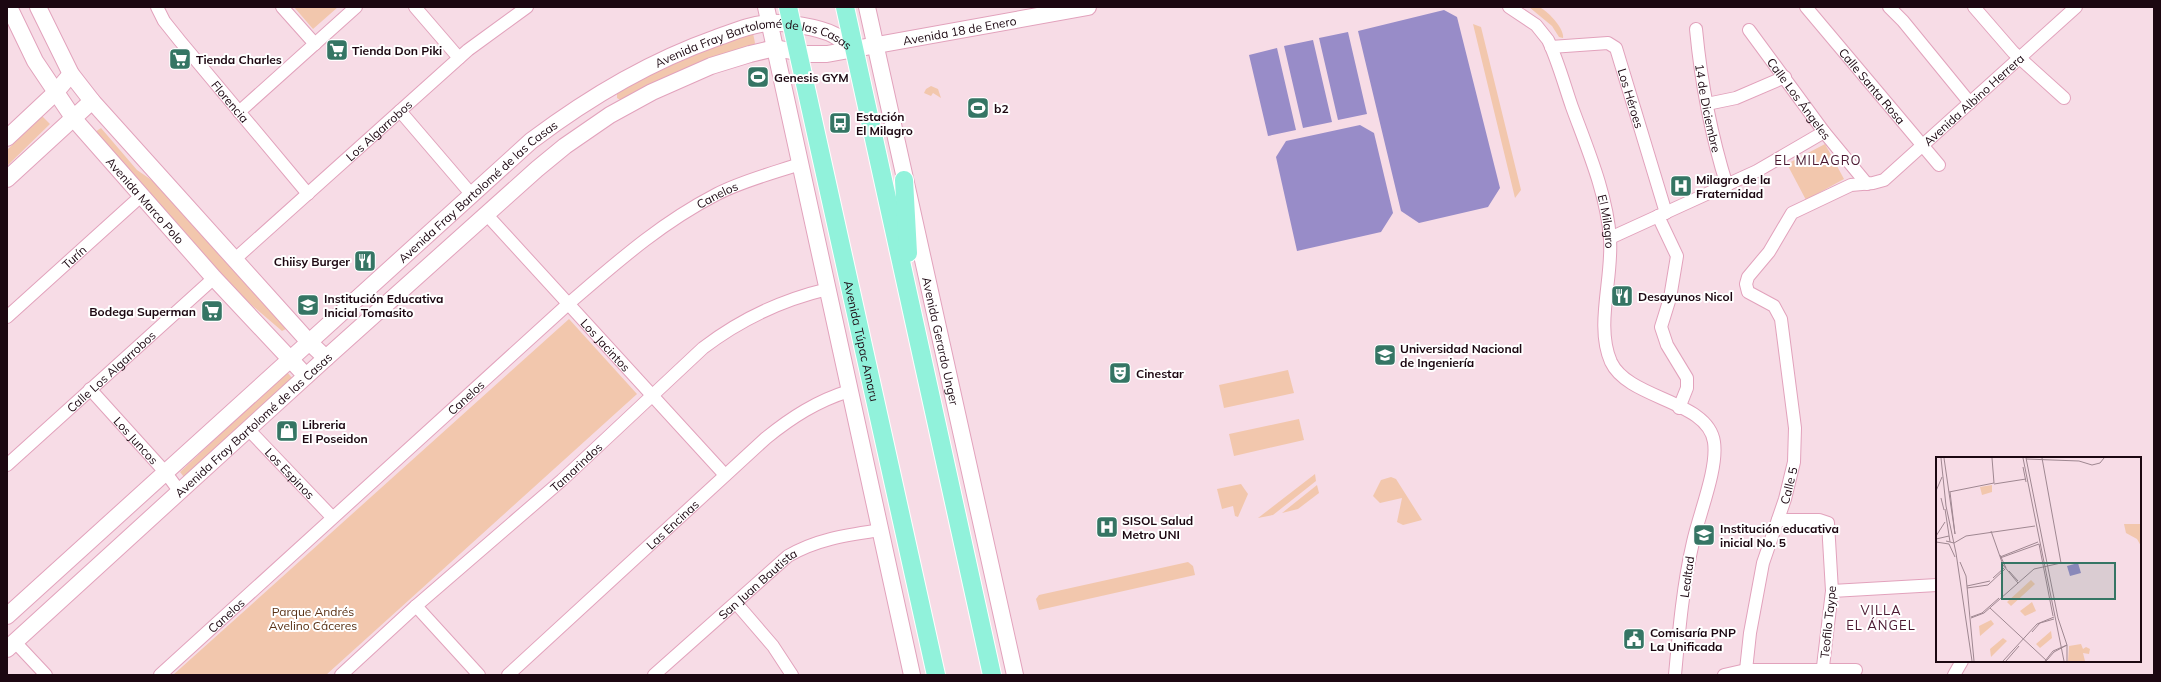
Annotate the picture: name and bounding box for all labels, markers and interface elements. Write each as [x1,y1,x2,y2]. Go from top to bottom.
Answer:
street label: Avenida 18 de Enero [902,13,1018,48]
street label: Avenida Fray Bartolomé de las Casas [652,15,855,70]
supermarket icon: Tienda Don Piki [324,37,350,63]
place label: Tienda Don Piki [352,43,442,58]
street label: Calle Santa Rosa [1836,45,1909,127]
supermarket icon: Tienda Charles [167,46,193,72]
street label: Avenida Albino Herrera [1920,50,2027,149]
place label: Tienda Charles [196,52,282,67]
street label: Calle Los Ángeles [1764,55,1835,143]
street label: 14 de Diciembre [1693,63,1725,154]
sports icon: Genesis GYM [745,64,771,90]
street label: Los Héroes [1615,66,1647,130]
place label: Genesis GYM [774,70,849,85]
street label: Florencia [209,77,252,126]
sports icon: b2 [965,95,991,121]
street label: Los Algarrobos [342,96,415,164]
place label: b2 [994,101,1009,116]
place label: Estación El Milagro [856,109,913,138]
bus stop icon: Estación El Milagro [827,110,853,136]
street label: Avenida Fray Bartolomé de las Casas [395,117,560,266]
district label: EL MILAGRO [1774,152,1862,168]
street label: Avenida Marco Polo [103,154,188,247]
place label: Milagro de la Fraternidad [1696,172,1771,201]
hospital icon: Milagro de la Fraternidad [1668,173,1694,199]
street label: Canelos [694,178,740,211]
street label: El Milagro [1595,193,1618,249]
street label: Turín [59,242,89,271]
restaurant icon: Chiisy Burger [352,248,378,274]
place label: Chiisy Burger [274,254,350,269]
street label: Avenida Gerardo Unger [919,275,963,407]
street label: Avenida Túpac Amaru [841,279,883,403]
restaurant icon: Desayunos Nicol [1609,283,1635,309]
place label: Desayunos Nicol [1638,289,1733,304]
place label: Institución Educativa Inicial Tomasito [324,291,443,320]
school or university icon: Institución Educativa Inicial Tomasito [295,292,321,318]
supermarket icon: Bodega Superman [199,298,225,324]
place label: Bodega Superman [89,304,196,319]
street label: Los Jacintos [578,315,634,374]
street label: Calle Los Algarrobos [63,327,159,415]
place label: Universidad Nacional de Ingeniería [1400,341,1522,370]
school or university icon: Universidad Nacional de Ingeniería [1372,342,1398,368]
street label: Avenida Fray Bartolomé de las Casas [171,349,335,500]
theatre icon: Cinestar [1107,360,1133,386]
place label: Cinestar [1136,366,1184,381]
street label: Canelos [444,377,487,418]
street label: Los Juncos [111,413,162,467]
place label: Libreria El Poseidon [302,417,368,446]
shop icon: Libreria El Poseidon [274,418,300,444]
street label: Tamarindos [547,439,605,495]
street label: Los Espinos [262,444,318,502]
inset map [1936,457,2141,662]
street label: Calle 5 [1776,465,1800,506]
street label: Las Encinas [643,496,702,552]
place label: SISOL Salud Metro UNI [1122,513,1193,542]
hospital icon: SISOL Salud Metro UNI [1094,514,1120,540]
place label: Institución educativa inicial No. 5 [1720,521,1839,550]
school or university icon: Institución educativa inicial No. 5 [1691,522,1717,548]
street label: San Juan Bautista [715,545,799,622]
street label: Lealtad [1677,555,1697,599]
street label: Teofilo Taype [1817,585,1839,659]
street label: Canelos [204,595,247,636]
district label: VILLA EL ÁNGEL [1846,602,1916,633]
park label: Parque Andrés Avelino Cáceres [269,604,357,633]
place label: Comisaría PNP La Unificada [1650,625,1736,654]
public building icon: Comisaría PNP La Unificada [1621,626,1647,652]

